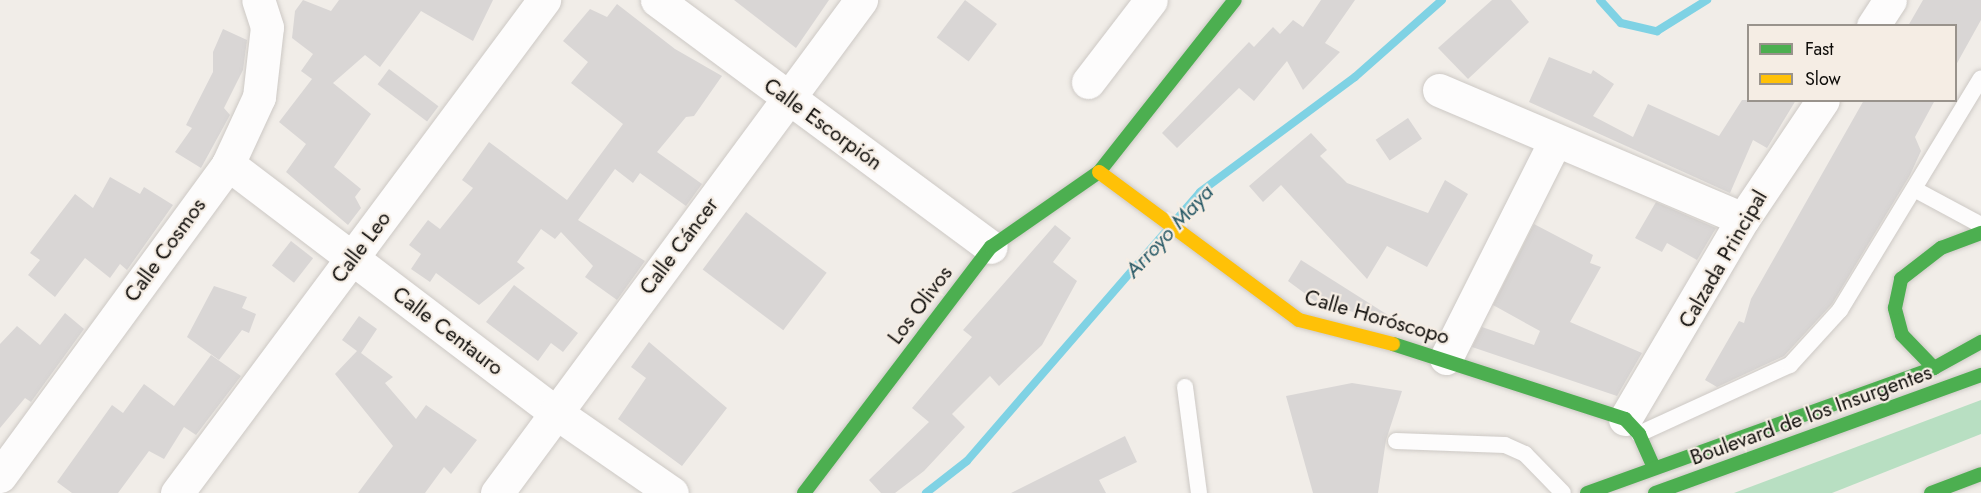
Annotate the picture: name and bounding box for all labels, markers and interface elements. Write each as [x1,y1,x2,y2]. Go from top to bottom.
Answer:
legend [1747,24,1957,102]
text: Fast [1805,36,1834,62]
text: Slow [1805,66,1841,92]
street label: Calle Escorpión [759,73,887,175]
water label: Arroyo Maya [1119,179,1219,283]
street label: Calzada Principal [1673,186,1773,332]
street label: Calle Cosmos [119,193,211,307]
street label: Calle Cáncer [634,193,724,299]
street label: Calle Leo [326,206,396,288]
street label: Los Olivos [882,261,958,349]
street label: Calle Centauro [388,281,508,381]
street label: Calle Horóscopo [1302,284,1452,350]
street label: Boulevard de los Insurgentes [1687,360,1935,470]

